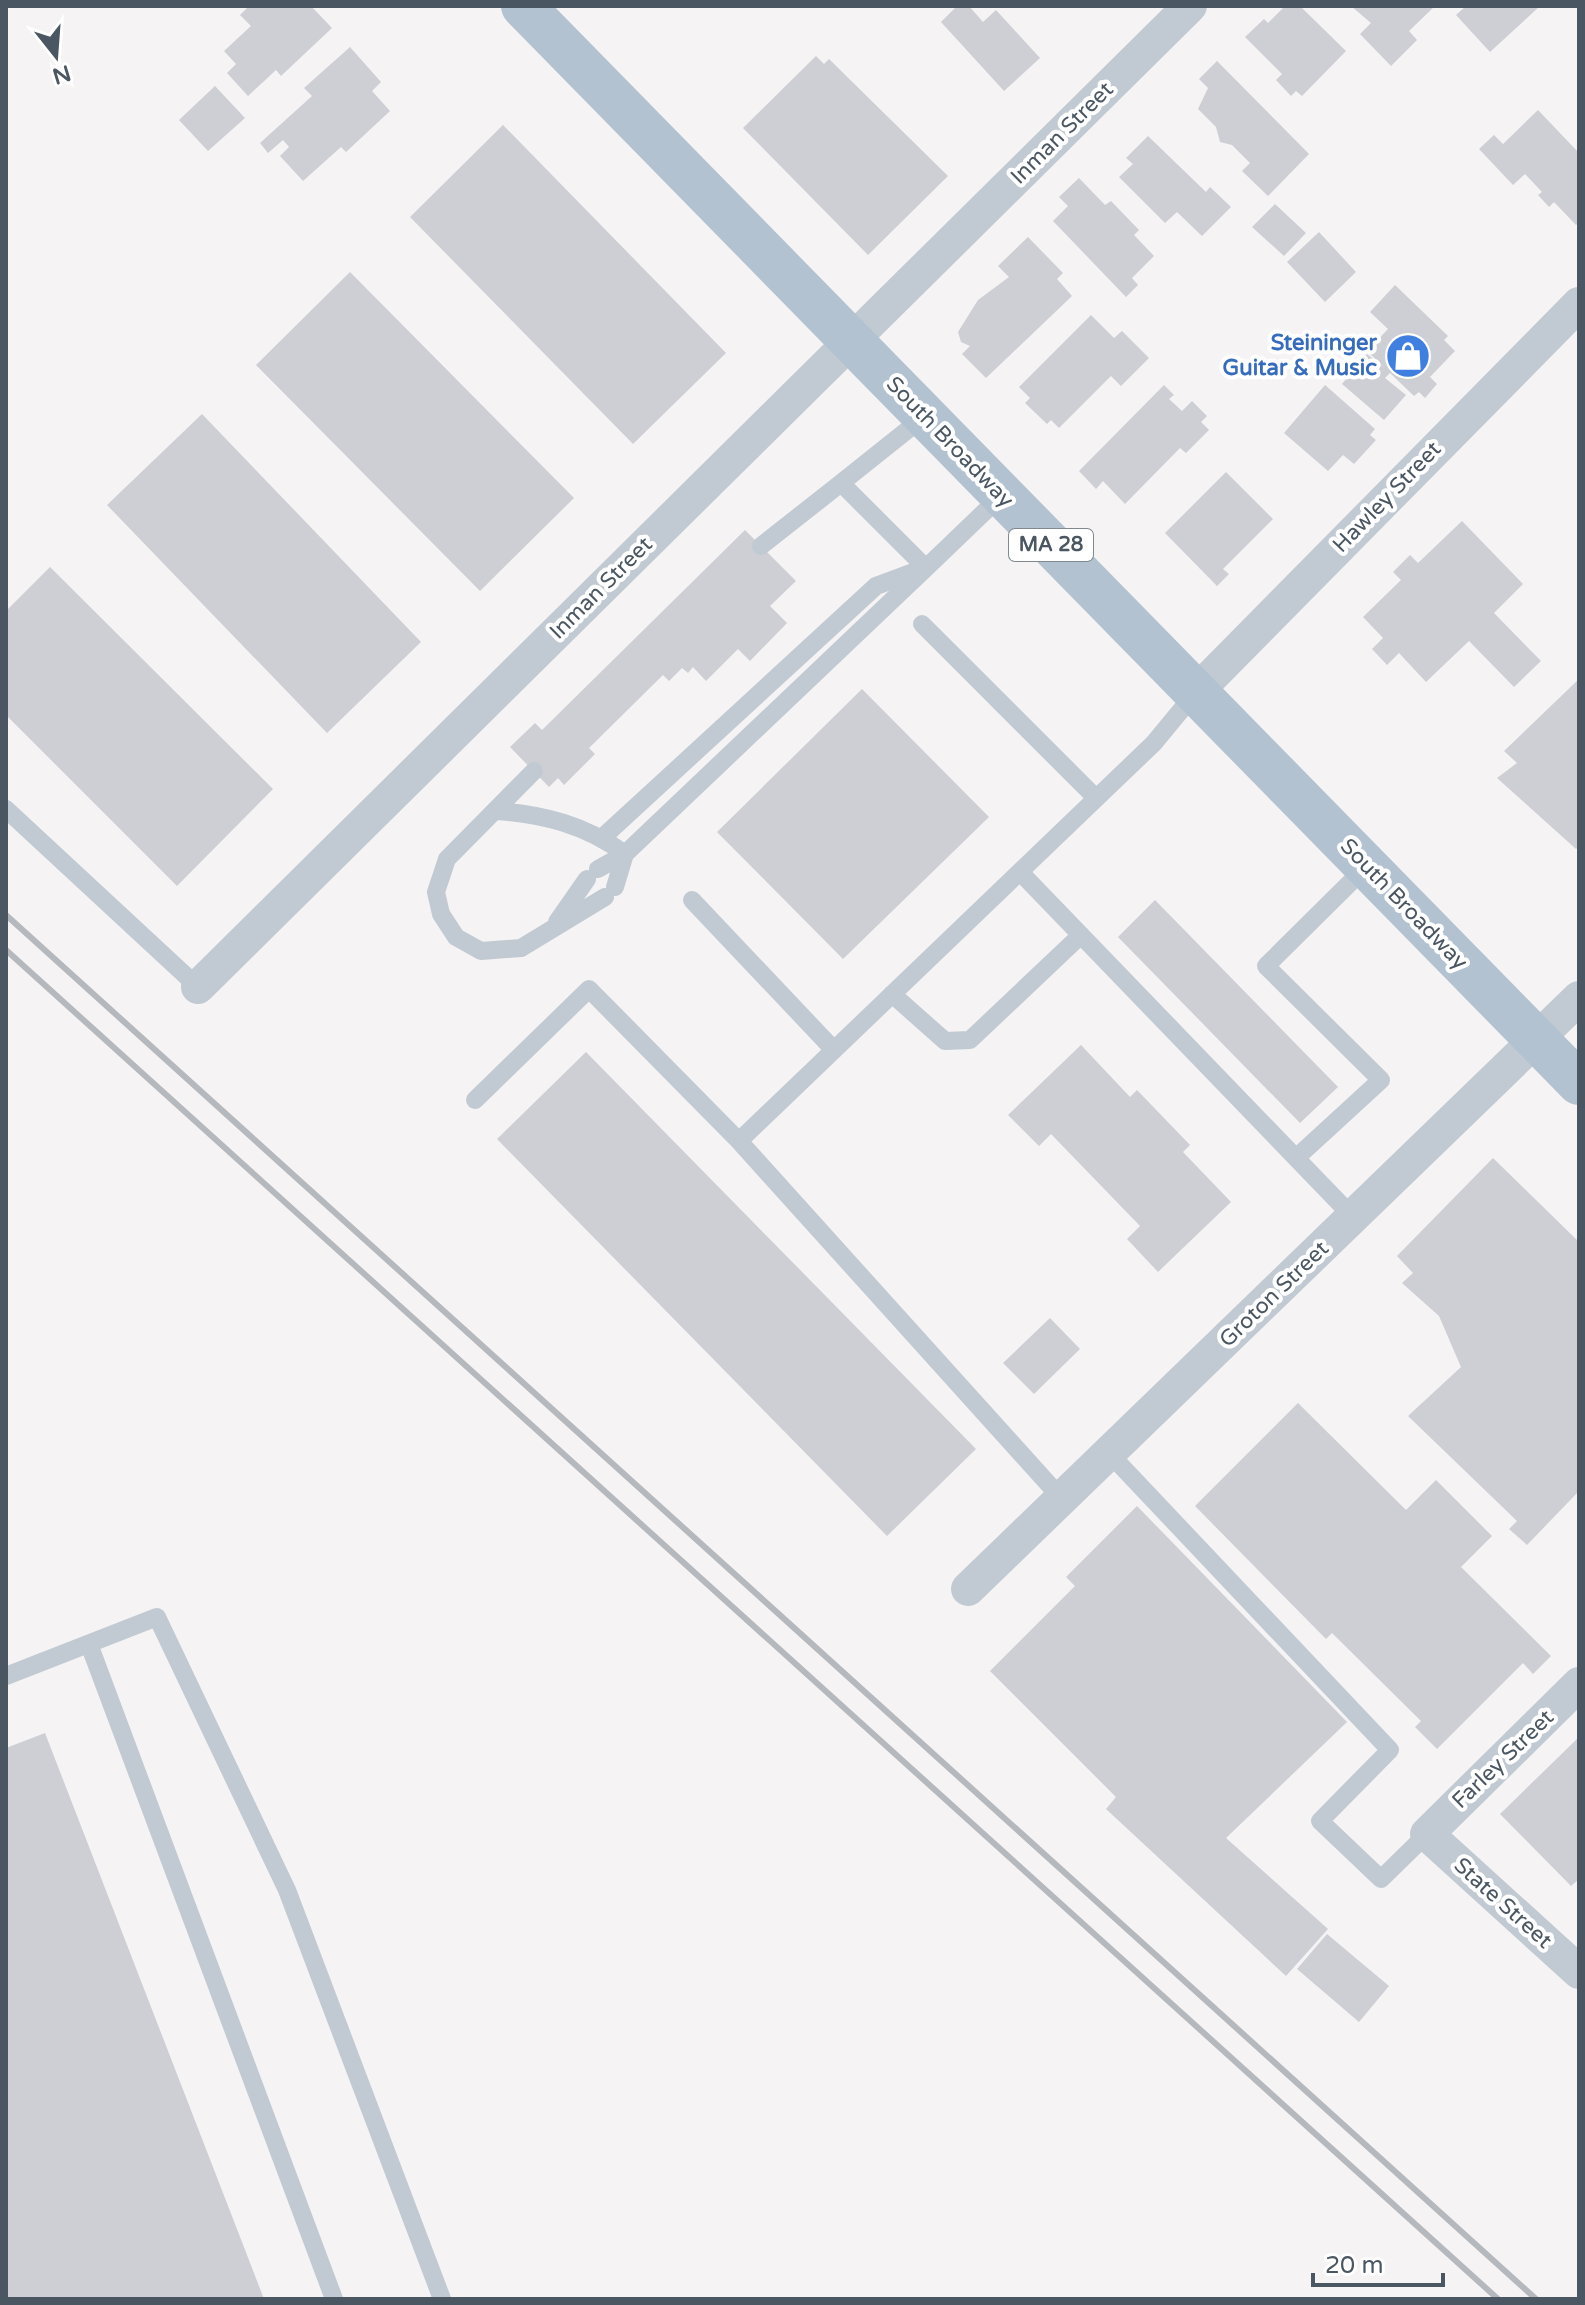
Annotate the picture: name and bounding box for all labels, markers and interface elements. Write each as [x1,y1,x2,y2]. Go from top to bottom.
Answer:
north arrow [16,16,96,96]
text: N [49,59,74,89]
street label: Inman Street [1005,76,1119,190]
place label: Steininger Guitar & Music [1223,330,1378,381]
shop icon: Steininger Guitar & Music [1384,332,1432,380]
street label: South Broadway [881,371,1019,513]
street label: Hawley Street [1327,436,1447,558]
road number: MA 28 [1009,529,1093,561]
street label: Inman Street [544,531,658,645]
street label: South Broadway [1335,833,1473,975]
street label: Groton Street [1214,1235,1334,1353]
street label: Farley Street [1447,1704,1559,1814]
street label: State Street [1449,1852,1557,1954]
scale bar [1313,2237,1443,2287]
text: 20 m [1325,2251,1383,2280]

